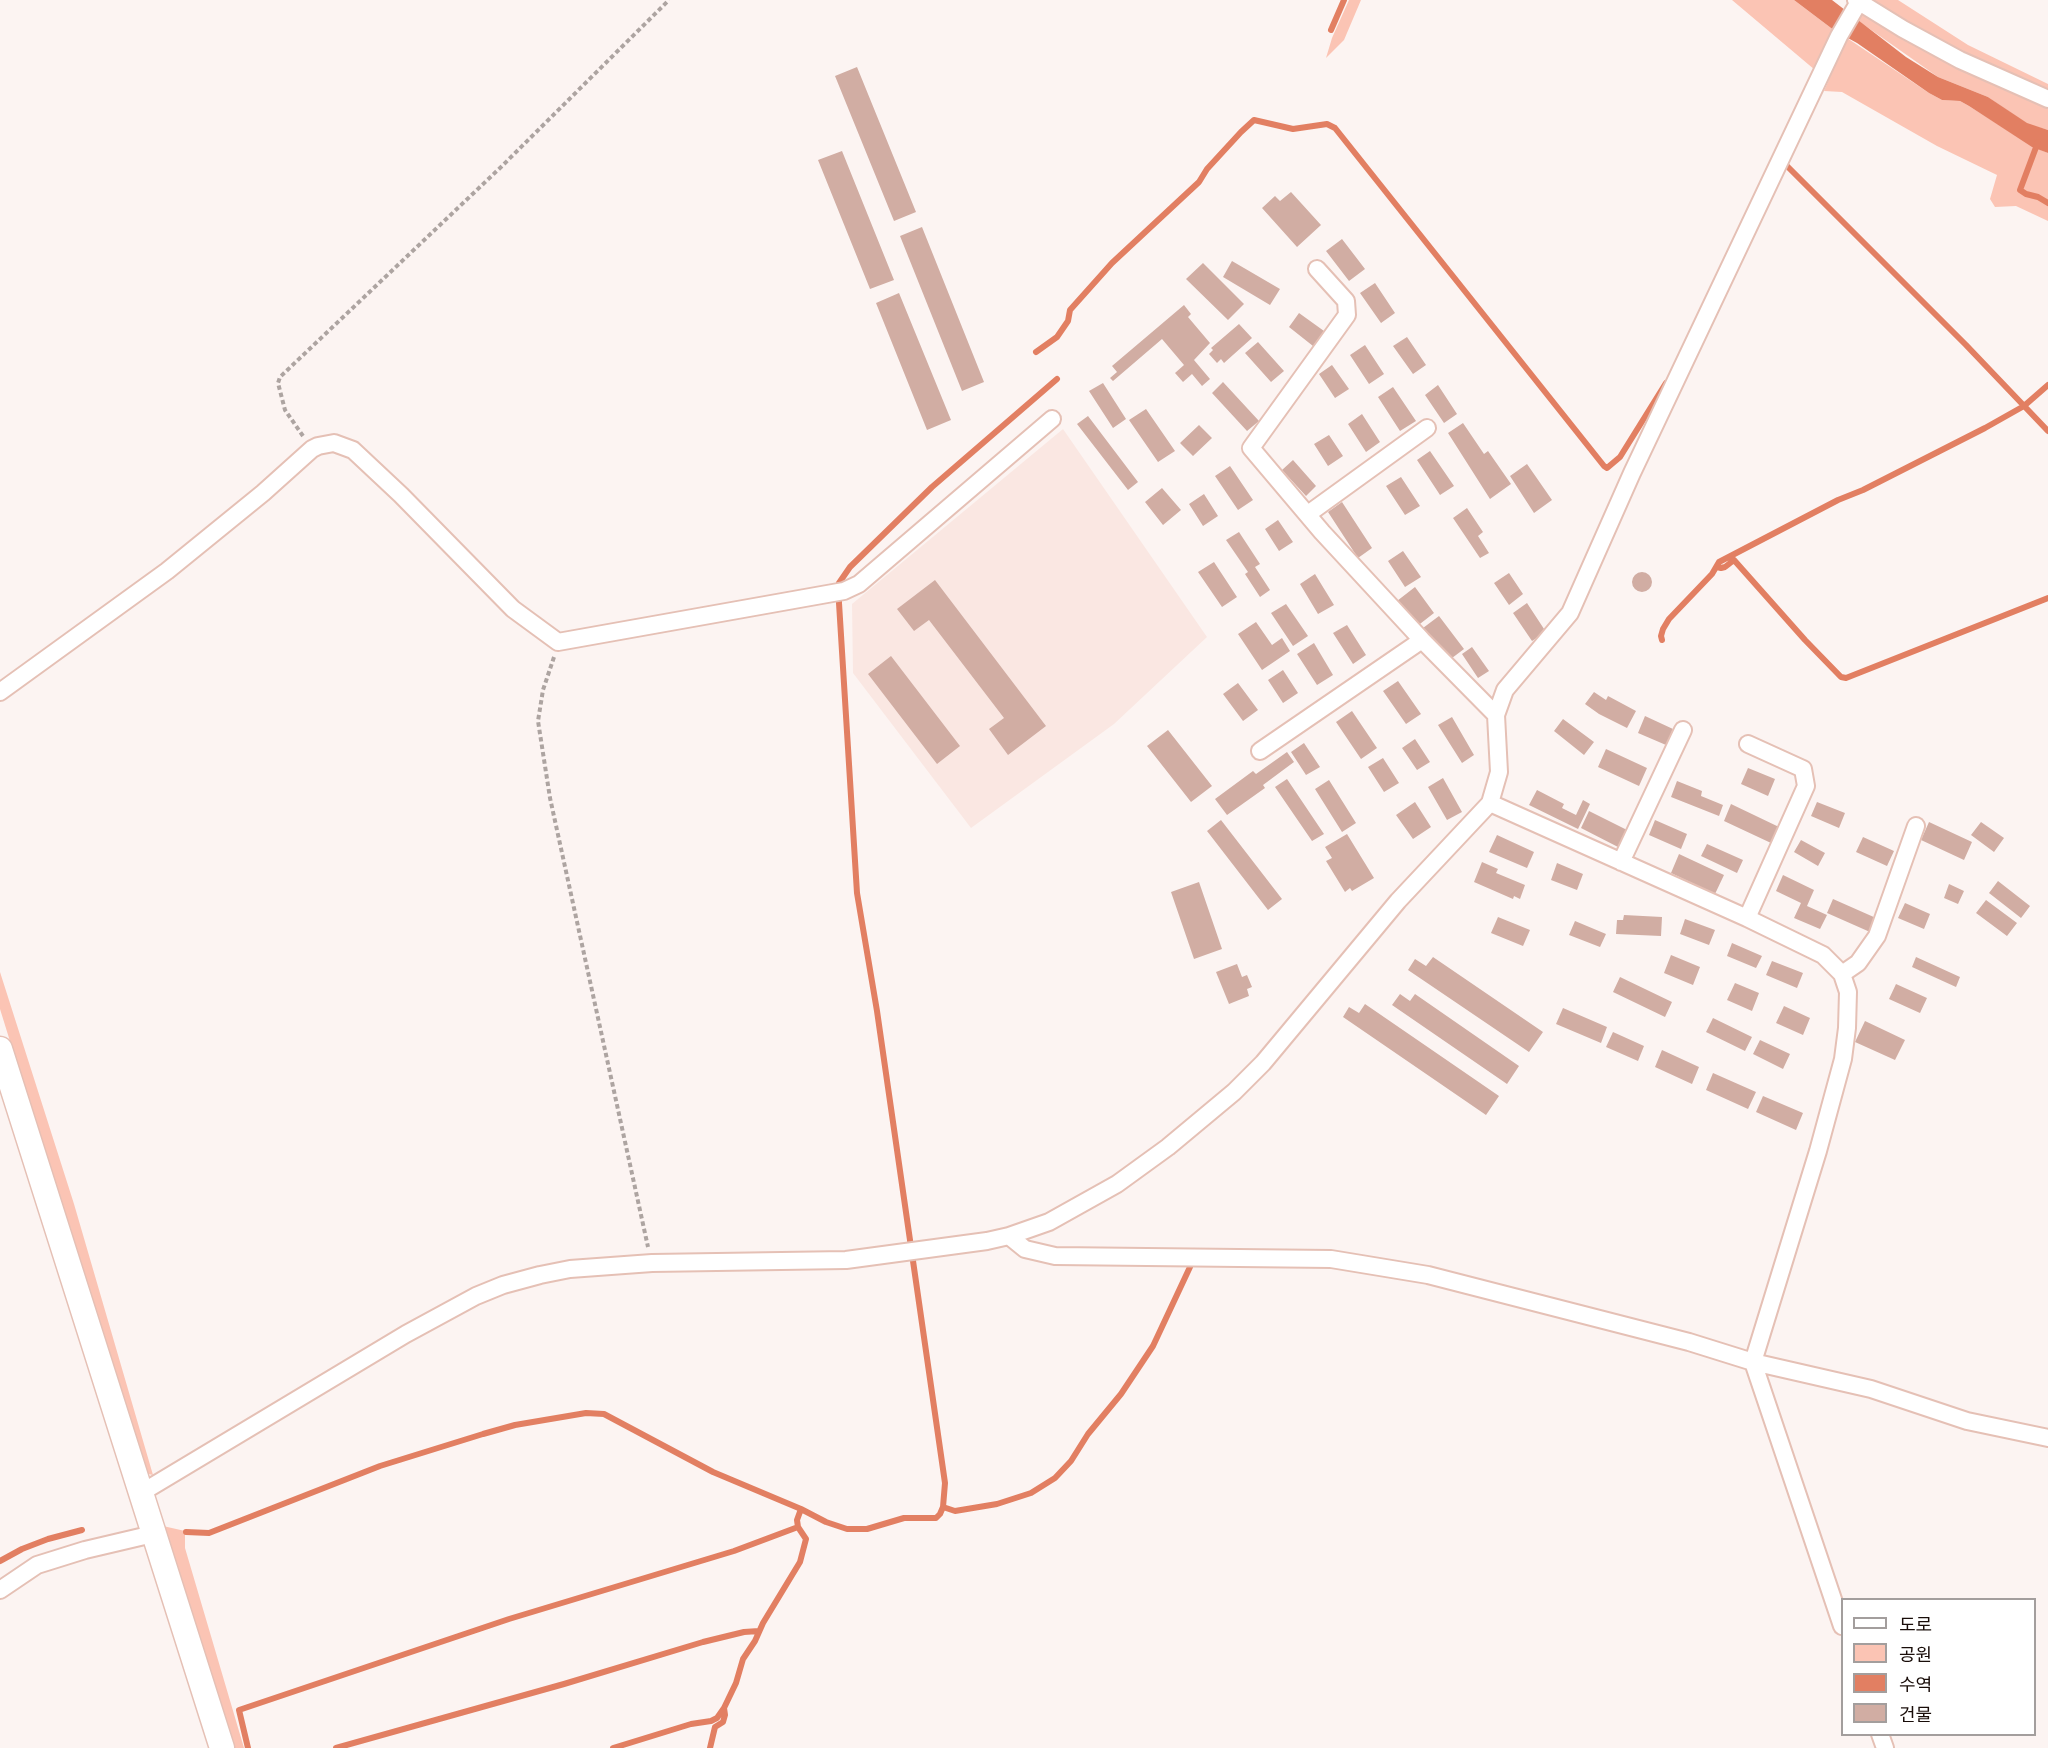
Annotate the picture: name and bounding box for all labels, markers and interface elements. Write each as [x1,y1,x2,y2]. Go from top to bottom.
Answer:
legend [1841,1598,2036,1736]
text: 도로 [1899,1613,1932,1635]
text: 공원 [1899,1643,1932,1665]
text: 수역 [1899,1673,1932,1695]
text: 건물 [1899,1703,1932,1725]

